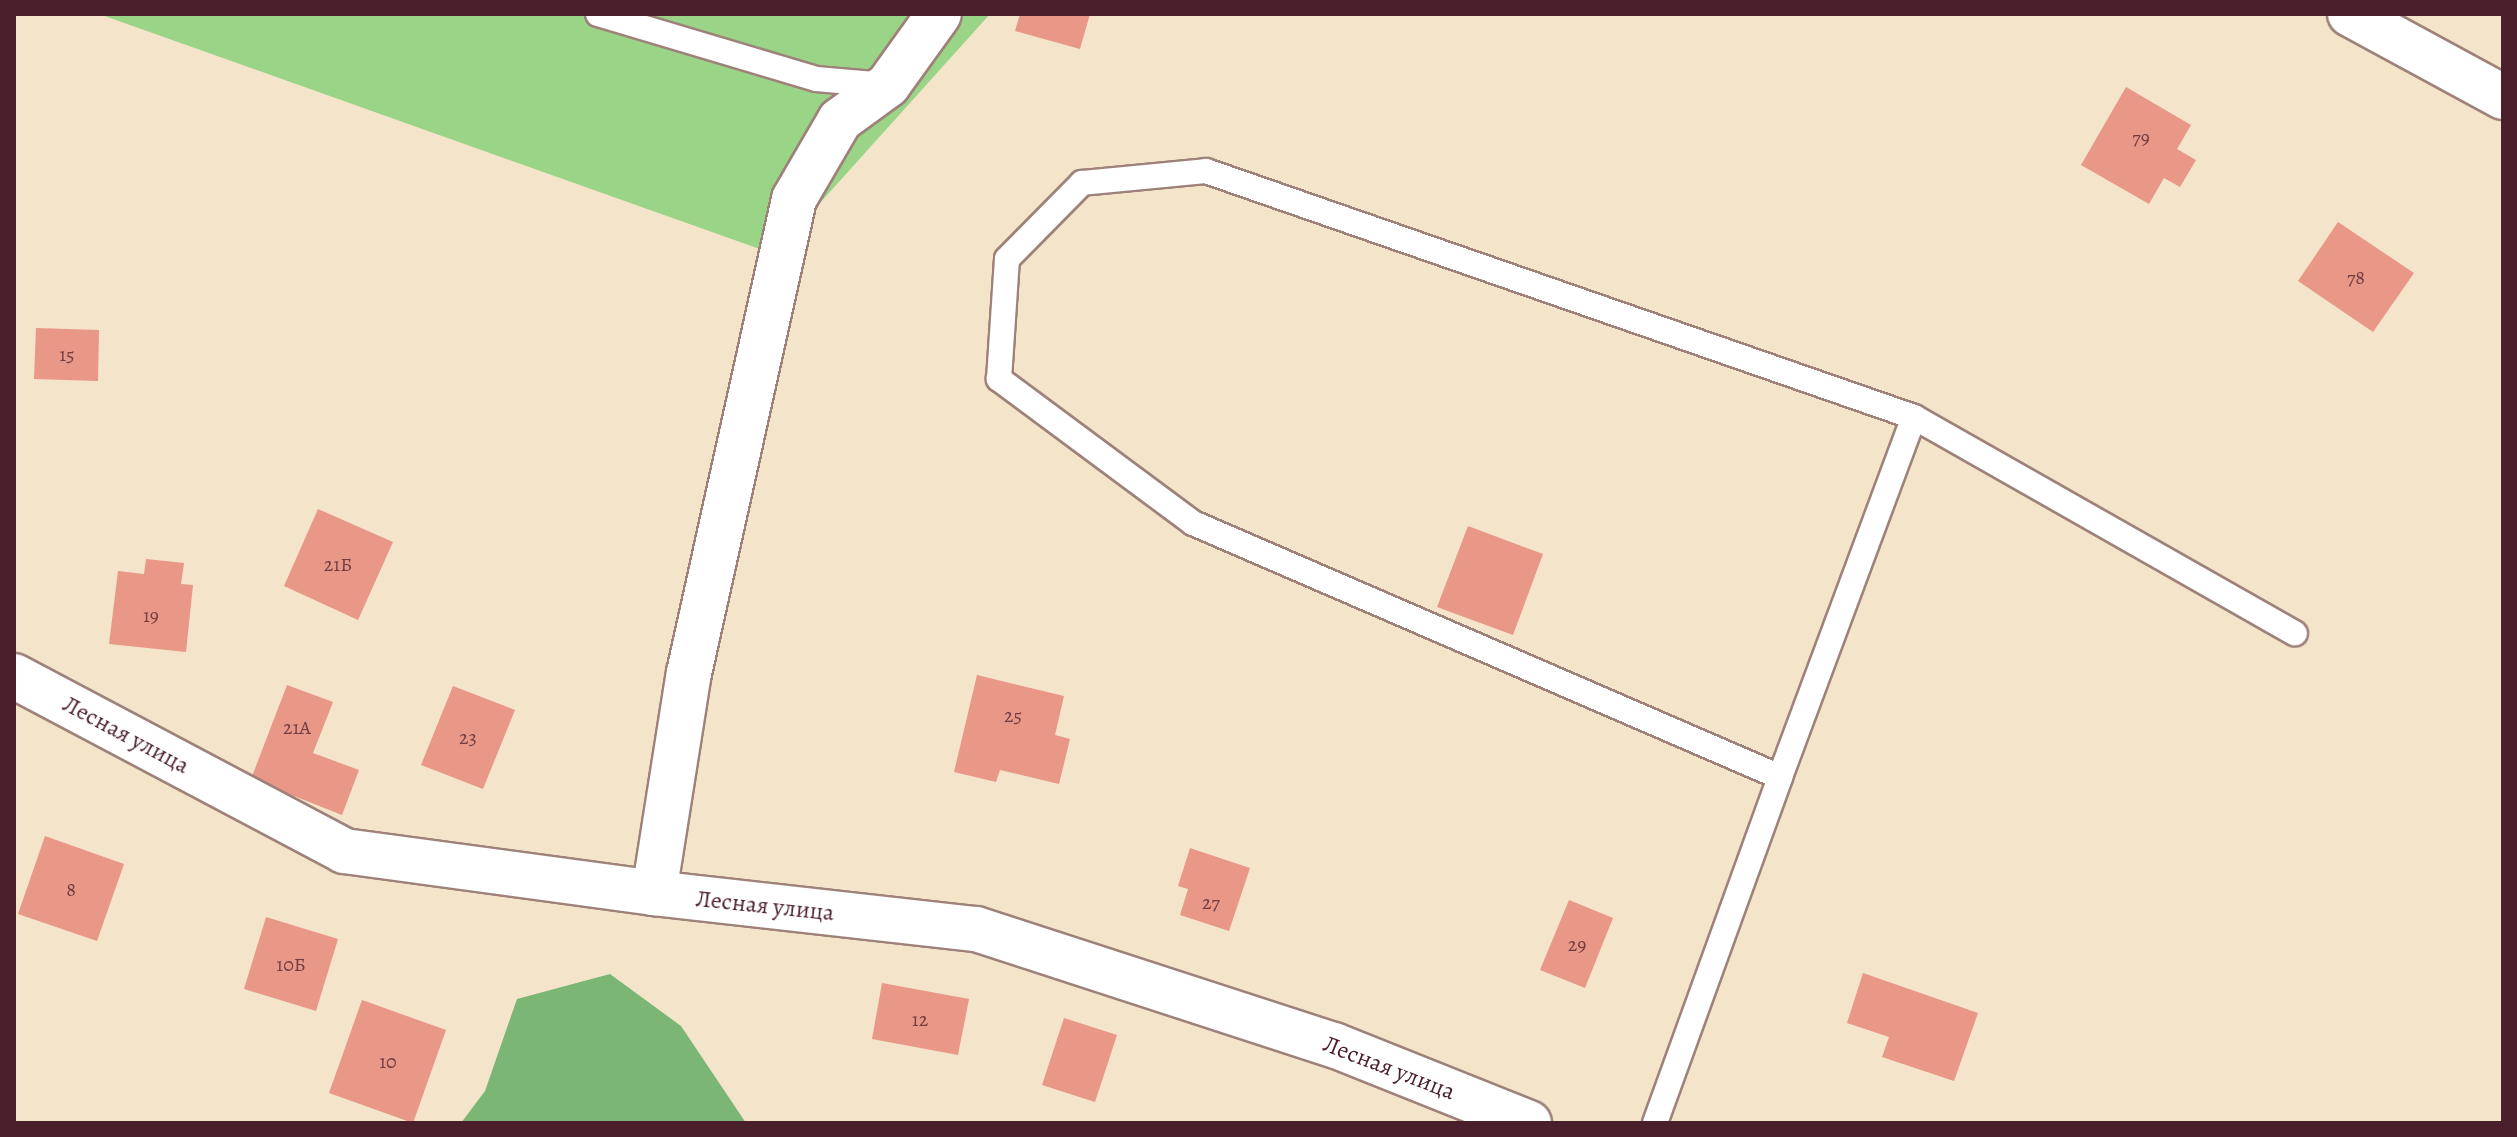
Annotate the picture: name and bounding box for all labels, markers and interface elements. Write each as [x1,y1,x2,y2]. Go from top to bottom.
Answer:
house number: 79 [2132,125,2150,149]
house number: 78 [2347,265,2365,289]
house number: 15 [59,342,75,366]
house number: 21Б [324,552,352,576]
house number: 19 [143,603,159,627]
street label: Лесная улица [58,690,194,780]
house number: 25 [1004,703,1022,727]
house number: 21А [283,715,311,739]
house number: 23 [459,725,477,749]
house number: 8 [66,877,76,901]
street label: Лесная улица [694,884,836,928]
house number: 27 [1202,890,1220,914]
house number: 29 [1568,932,1586,956]
house number: 10Б [276,952,306,976]
house number: 12 [912,1007,928,1031]
street label: Лесная улица [1319,1030,1459,1106]
house number: 10 [379,1049,397,1073]

